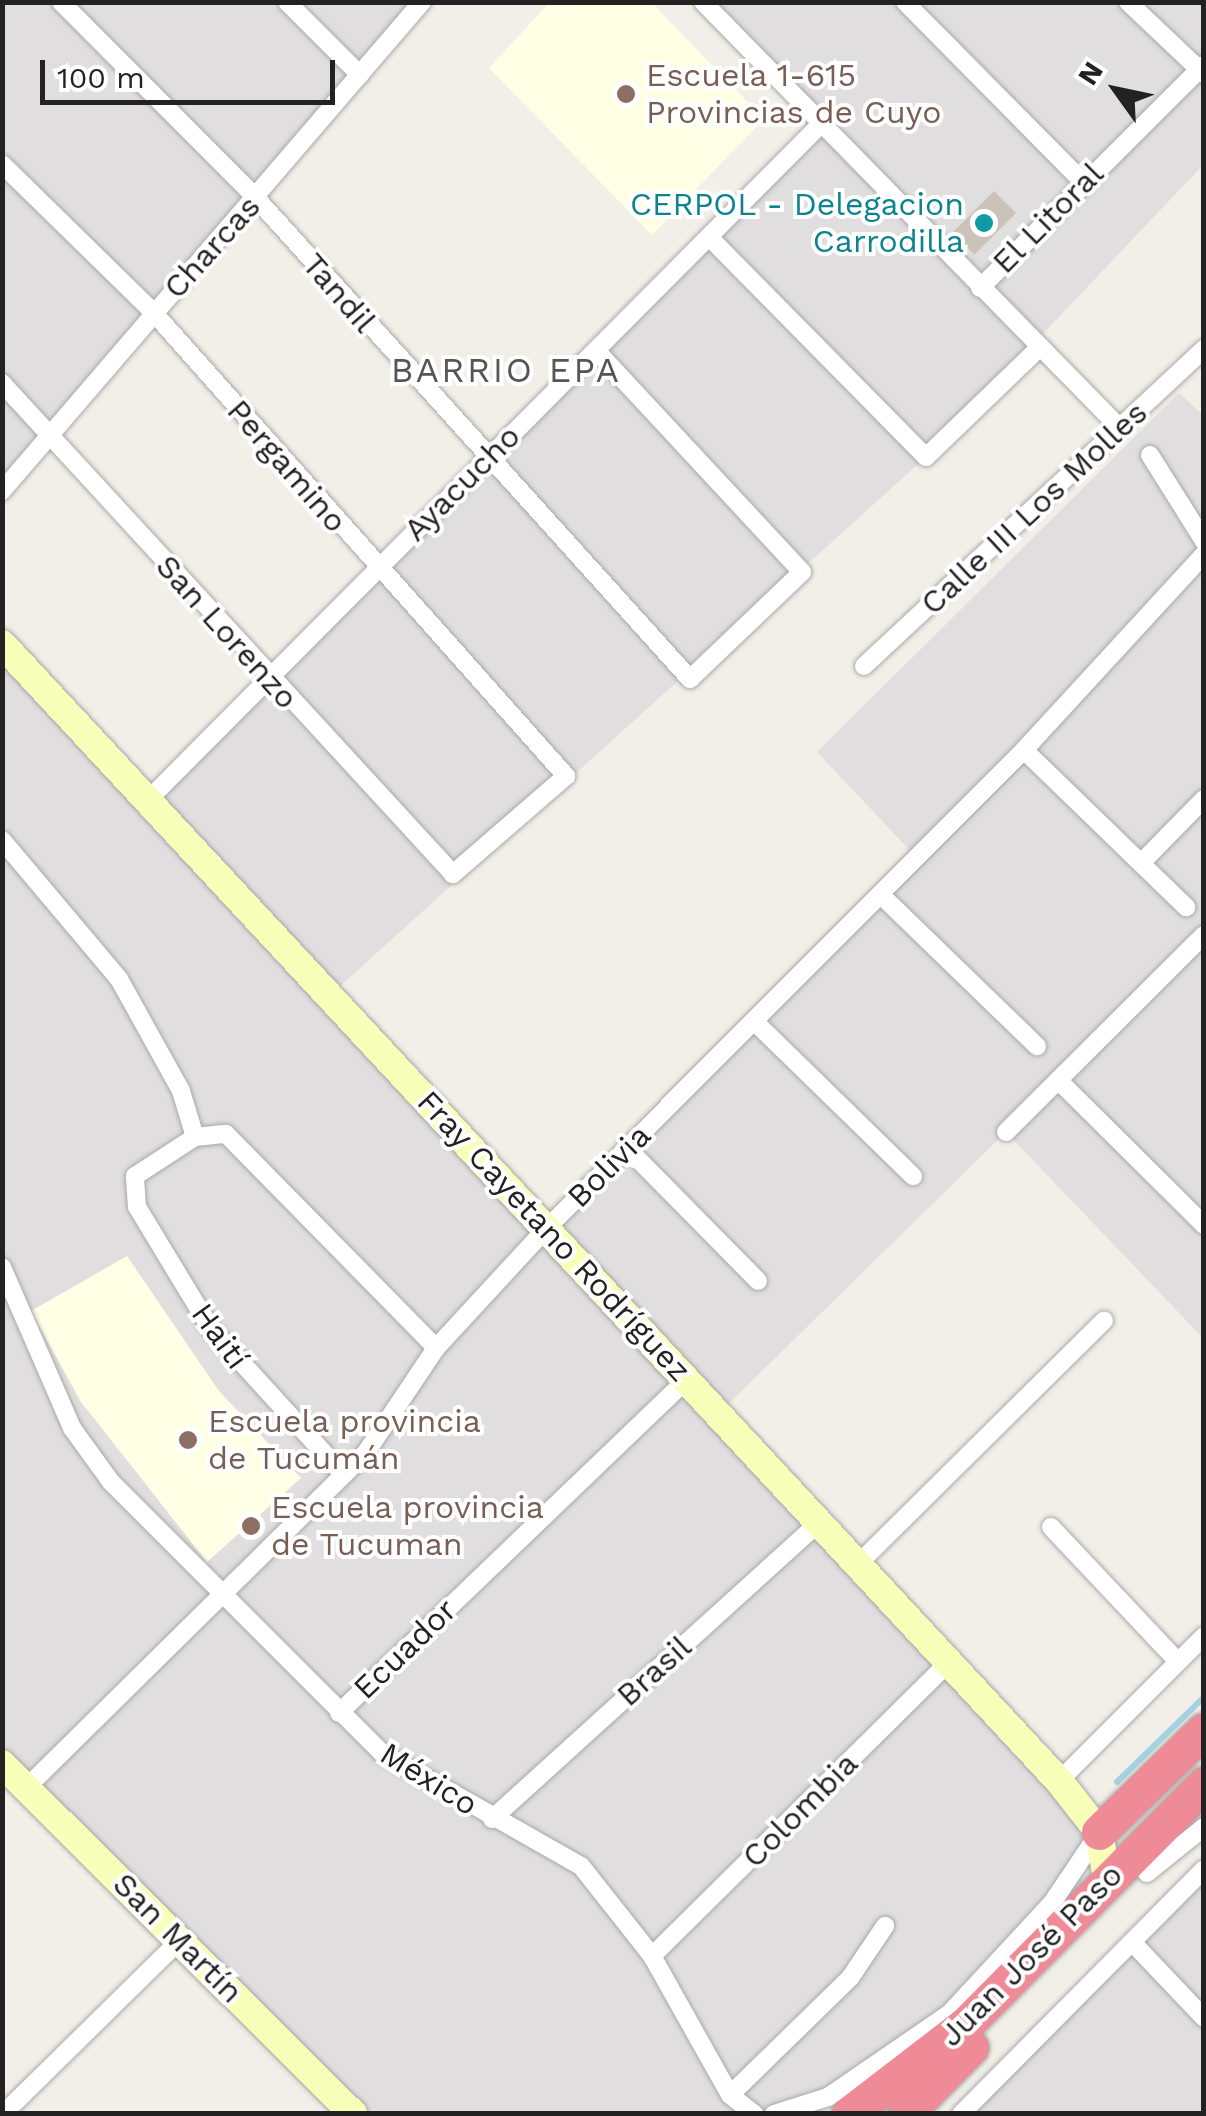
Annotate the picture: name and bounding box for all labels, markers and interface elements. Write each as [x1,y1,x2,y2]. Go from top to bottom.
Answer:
scale bar [45,40,340,102]
north arrow [1066,40,1166,140]
text: N [1071,56,1110,91]
place label: Escuela 1-615 Provincias de Cuyo [646,57,941,132]
text: 100 m [57,60,145,95]
marker: Escuela 1-615 Provincias de Cuyo [615,83,637,105]
street label: El Litoral [984,154,1112,282]
place label: CERPOL - Delegacion Carrodilla [629,186,964,261]
street label: Charcas [156,188,268,306]
marker: CERPOL - Delegacion Carrodilla [973,212,995,234]
street label: Tandil [294,246,384,340]
district label: BARRIO EPA [391,349,621,391]
street label: Pergamino [219,392,355,540]
street label: Calle III Los Molles [913,393,1155,623]
street label: Ayacucho [396,417,528,549]
street label: San Lorenzo [148,547,306,717]
street label: Fray Cayetano Rodríguez [409,1082,699,1390]
street label: Bolivia [559,1116,659,1216]
street label: Haití [183,1296,257,1376]
place label: Escuela provincia de Tucumán [208,1403,482,1478]
marker: Escuela provincia de Tucumán [177,1429,199,1451]
place label: Escuela provincia de Tucuman [271,1489,545,1564]
marker: Escuela provincia de Tucuman [240,1515,262,1537]
street label: Ecuador [346,1591,464,1707]
street label: Brasil [609,1628,699,1714]
street label: México [373,1734,485,1824]
street label: Colombia [734,1744,866,1876]
street label: Juan José Paso [931,1855,1131,2055]
street label: San Martín [105,1865,251,2011]

